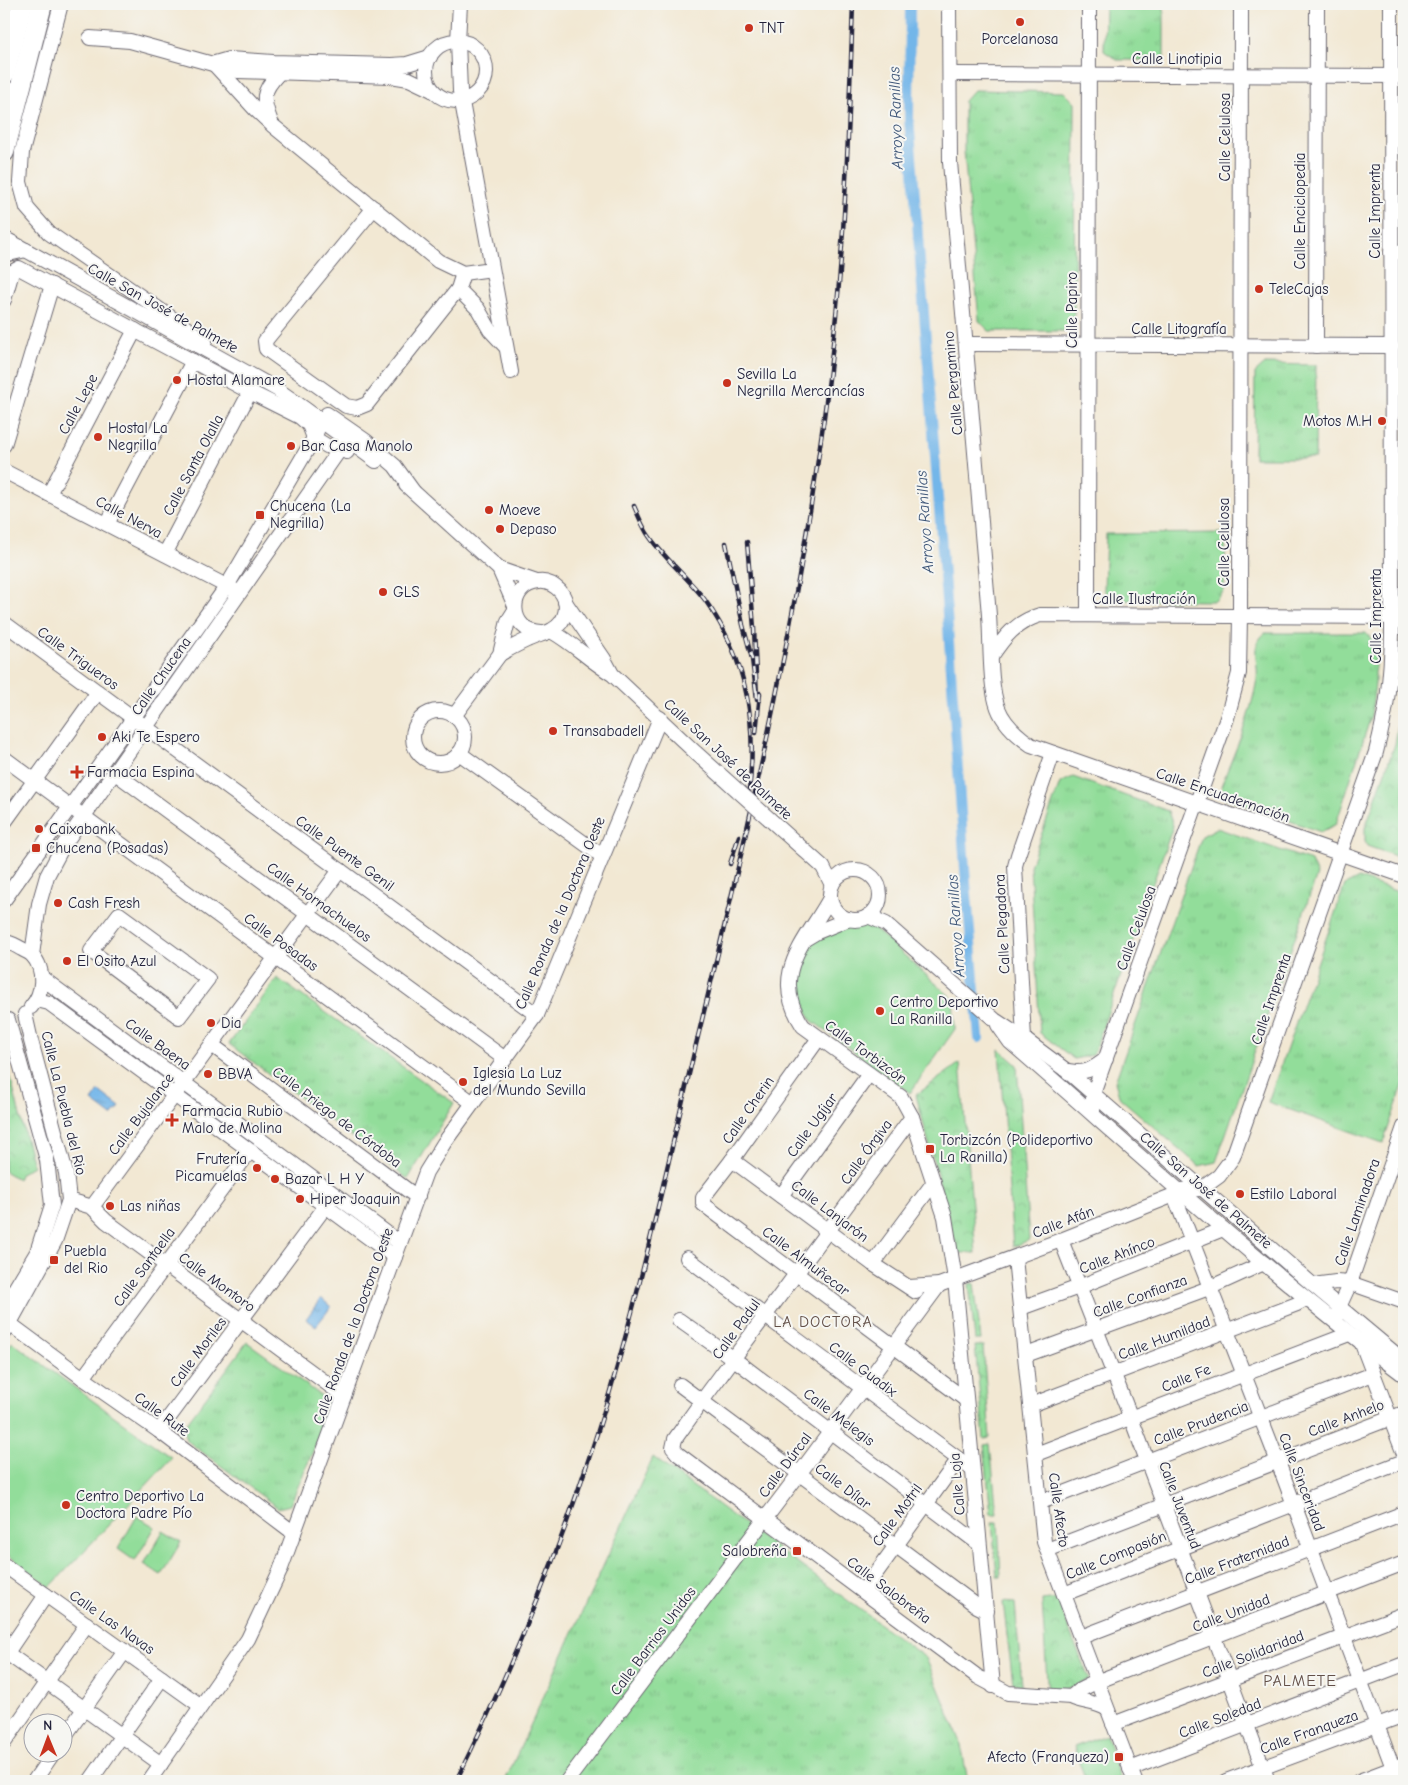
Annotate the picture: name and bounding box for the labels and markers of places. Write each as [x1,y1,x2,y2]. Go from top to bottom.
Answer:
marker: Porcelanosa [1014,16,1026,28]
place label: TNT [759,19,785,37]
marker: TNT [743,22,755,34]
place label: Porcelanosa [981,30,1059,48]
place label: TeleCajas [1269,280,1328,298]
marker: TeleCajas [1253,283,1265,295]
place label: Sevilla La Negrilla Mercancías [737,365,865,400]
place label: Hostal Alamare [187,371,285,389]
marker: Hostal Alamare [171,374,183,386]
marker: Sevilla La Negrilla Mercancías [721,377,733,389]
place label: Motos M.H [1303,412,1372,430]
marker: Motos M.H [1376,415,1388,427]
place label: Hostal La Negrilla [108,419,168,454]
marker: Hostal La Negrilla [92,431,104,443]
place label: Bar Casa Manolo [301,437,413,455]
marker: Bar Casa Manolo [285,440,297,452]
place label: Chucena (La Negrilla) [270,497,351,532]
place label: Moeve [499,501,541,519]
marker: Moeve [483,504,495,516]
marker: Chucena (La Negrilla) [254,509,266,521]
place label: Depaso [510,520,557,538]
marker: Depaso [494,523,506,535]
place label: GLS [393,583,420,601]
marker: GLS [377,586,389,598]
place label: Transabadell [563,722,644,740]
marker: Transabadell [547,725,559,737]
place label: Aki Te Espero [112,728,200,746]
marker: Aki Te Espero [96,731,108,743]
place label: Farmacia Espina [87,763,195,781]
marker: Farmacia Espina [71,766,83,778]
place label: Caixabank [49,820,116,838]
marker: Caixabank [33,823,45,835]
place label: Chucena (Posadas) [46,839,169,857]
marker: Chucena (Posadas) [30,842,42,854]
place label: Cash Fresh [68,894,140,912]
marker: Cash Fresh [52,897,64,909]
place label: El Osito Azul [77,952,157,970]
marker: El Osito Azul [61,955,73,967]
place label: Centro Deportivo La Ranilla [890,993,998,1028]
marker: Centro Deportivo La Ranilla [874,1005,886,1017]
place label: Dia [221,1014,242,1032]
marker: Dia [205,1017,217,1029]
place label: Iglesia La Luz del Mundo Sevilla [473,1064,586,1099]
place label: BBVA [218,1065,253,1083]
marker: BBVA [202,1068,214,1080]
marker: Iglesia La Luz del Mundo Sevilla [457,1076,469,1088]
place label: Farmacia Rubio Malo de Molina [182,1102,283,1137]
marker: Farmacia Rubio Malo de Molina [166,1114,178,1126]
place label: Torbizcón (Polideportivo La Ranilla) [940,1131,1093,1166]
marker: Torbizcón (Polideportivo La Ranilla) [924,1143,936,1155]
place label: Frutería Picamuelas [175,1150,247,1185]
marker: Frutería Picamuelas [251,1162,263,1174]
place label: Bazar L H Y [285,1170,364,1188]
marker: Bazar L H Y [269,1173,281,1185]
place label: Estilo Laboral [1250,1185,1337,1203]
marker: Estilo Laboral [1234,1188,1246,1200]
place label: Hiper Joaquin [310,1190,400,1208]
marker: Hiper Joaquin [294,1193,306,1205]
place label: Las niñas [120,1197,180,1215]
marker: Las niñas [104,1200,116,1212]
place label: Puebla del Rio [64,1242,108,1277]
marker: Puebla del Rio [48,1254,60,1266]
place label: Centro Deportivo La Doctora Padre Pío [76,1487,204,1522]
marker: Centro Deportivo La Doctora Padre Pío [60,1499,72,1511]
place label: Salobreña [723,1542,787,1560]
marker: Salobreña [791,1545,803,1557]
place label: Afecto (Franqueza) [987,1748,1109,1766]
marker: Afecto (Franqueza) [1113,1751,1125,1763]

